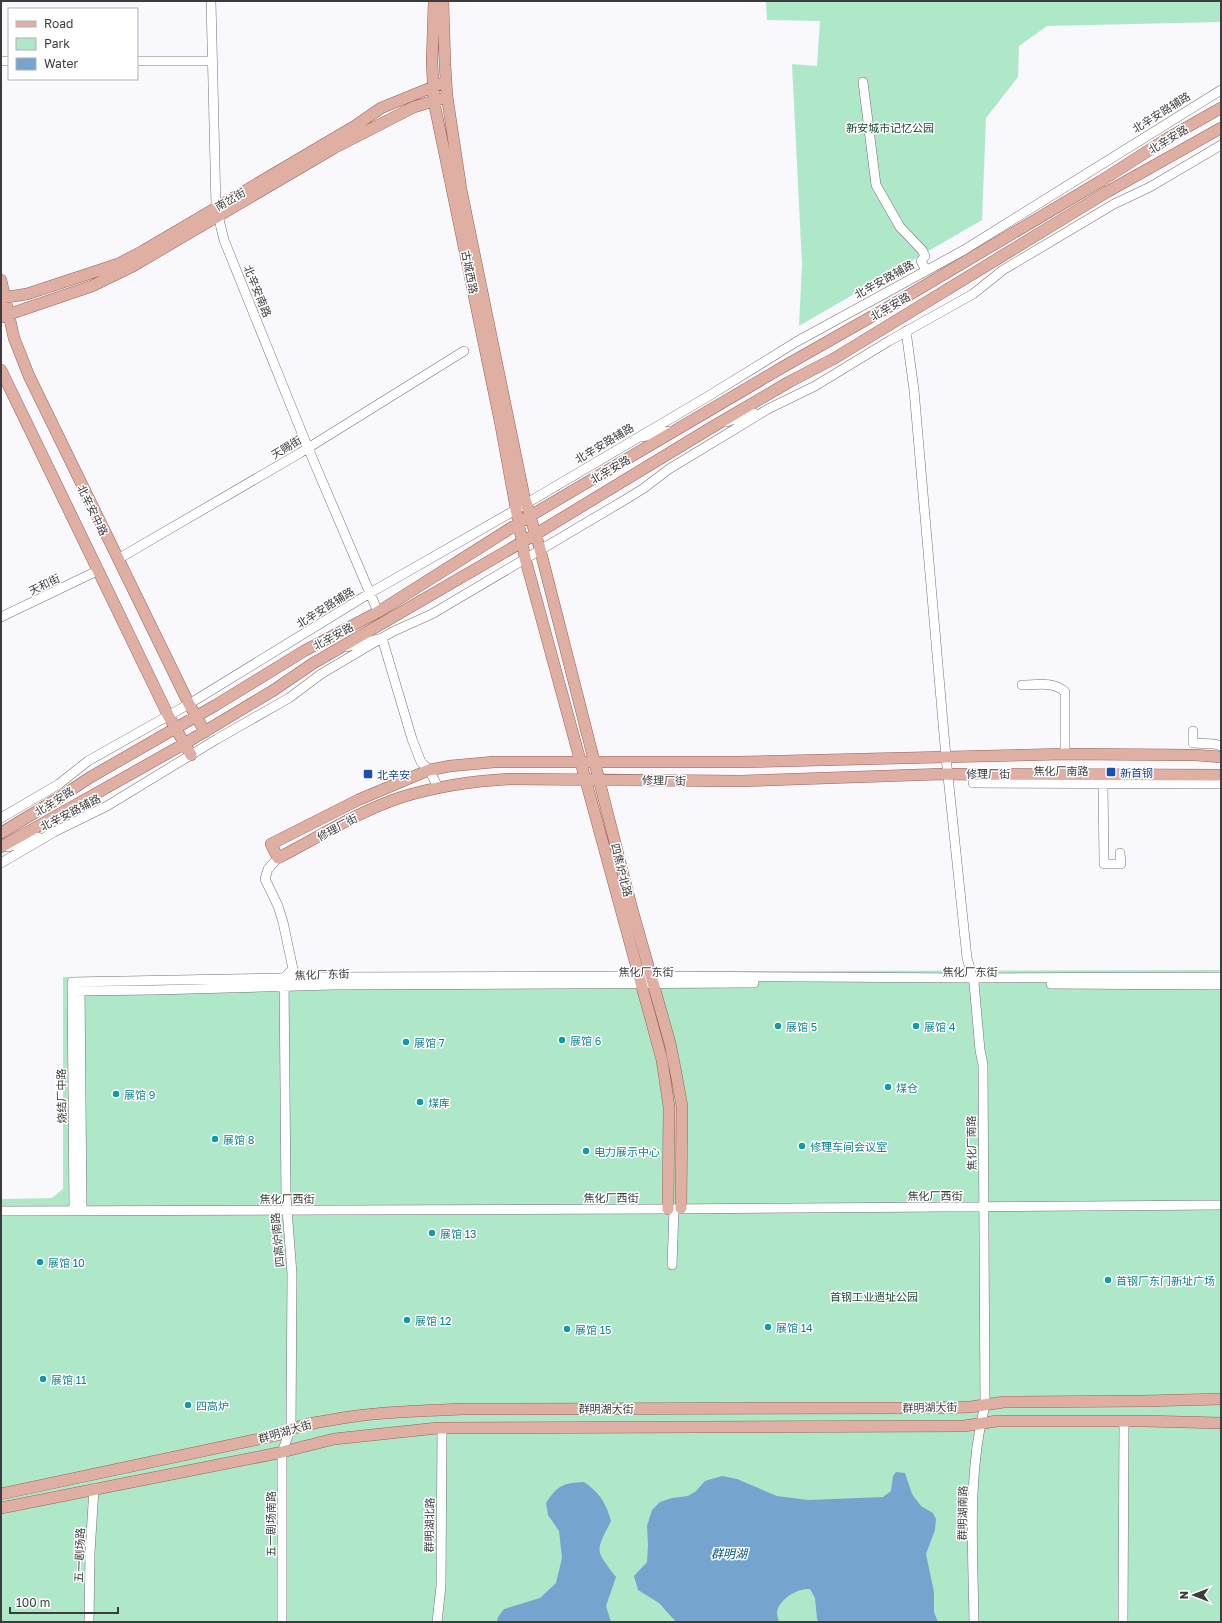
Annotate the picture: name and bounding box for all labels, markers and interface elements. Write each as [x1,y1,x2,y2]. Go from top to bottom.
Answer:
legend [8,8,138,80]
text: Road [44,16,73,31]
text: Park [44,36,70,51]
text: Water [44,56,78,71]
street label: 北辛安路辅路 [1130,89,1192,135]
park label: 新安城市记忆公园 [846,121,934,134]
street label: 北辛安路 [1146,122,1190,156]
street label: 南岔街 [212,185,248,213]
street label: 古城西路 [459,249,481,295]
street label: 北辛安路辅路 [852,257,916,301]
street label: 北辛安南路 [242,263,274,319]
street label: 北辛安路 [868,289,912,323]
street label: 北辛安路辅路 [572,420,636,466]
street label: 天赐街 [269,433,303,461]
street label: 北辛安路 [588,452,632,486]
street label: 北辛安中路 [75,482,111,538]
street label: 天和街 [26,571,62,597]
street label: 北辛安路辅路 [294,584,356,630]
street label: 北辛安路 [311,620,355,652]
street label: 焦化厂南路 [1034,764,1089,777]
marker: 新首钢 [1105,766,1117,778]
place label: 新首钢 [1120,766,1153,779]
street label: 修理厂街 [966,767,1010,780]
marker: 北辛安 [362,768,374,780]
place label: 北辛安 [377,768,410,781]
street label: 修理厂街 [642,773,686,787]
street label: 北辛安路 [32,784,76,818]
street label: 北辛安路辅路 [38,791,102,833]
street label: 修理厂街 [315,811,359,843]
street label: 四焦炉北路 [609,842,635,898]
street label: 焦化厂东街 [619,965,674,978]
street label: 焦化厂东街 [943,965,998,978]
street label: 焦化厂东街 [294,967,350,981]
place label: 展馆 5 [786,1020,817,1033]
place label: 展馆 4 [924,1020,956,1033]
marker: 展馆 5 [773,1021,783,1031]
marker: 展馆 4 [911,1021,921,1031]
place label: 展馆 6 [570,1034,602,1047]
marker: 展馆 6 [557,1035,567,1045]
place label: 展馆 7 [414,1036,445,1049]
marker: 展馆 7 [401,1037,411,1047]
street label: 烧结厂中路 [54,1068,68,1124]
place label: 煤仓 [896,1081,918,1094]
marker: 煤仓 [883,1082,893,1092]
place label: 展馆 9 [124,1088,155,1101]
marker: 展馆 9 [111,1089,121,1099]
place label: 煤库 [428,1096,450,1109]
marker: 煤库 [415,1097,425,1107]
street label: 焦化厂南路 [964,1115,978,1171]
place label: 展馆 8 [223,1133,255,1146]
marker: 展馆 8 [210,1134,220,1144]
place label: 修理车间会议室 [810,1140,887,1153]
marker: 修理车间会议室 [797,1141,807,1151]
place label: 电力展示中心 [594,1145,660,1158]
marker: 电力展示中心 [581,1146,591,1156]
street label: 焦化厂西街 [908,1189,963,1202]
street label: 焦化厂西街 [584,1191,639,1204]
street label: 焦化厂西街 [260,1192,315,1205]
street label: 四高炉南路 [268,1212,286,1268]
place label: 展馆 13 [440,1227,477,1240]
marker: 展馆 13 [427,1228,437,1238]
place label: 展馆 10 [48,1256,85,1269]
marker: 展馆 10 [35,1257,45,1267]
place label: 首钢厂东门新址广场 [1116,1274,1215,1287]
marker: 首钢厂东门新址广场 [1103,1275,1113,1285]
park label: 首钢工业遗址公园 [830,1290,918,1303]
place label: 展馆 12 [415,1314,451,1327]
marker: 展馆 12 [402,1315,412,1325]
place label: 展馆 14 [776,1321,813,1334]
marker: 展馆 14 [763,1322,773,1332]
place label: 展馆 15 [575,1323,611,1336]
marker: 展馆 15 [562,1324,572,1334]
place label: 展馆 11 [51,1373,86,1386]
marker: 展馆 11 [38,1374,48,1384]
place label: 四高炉 [196,1399,229,1412]
marker: 四高炉 [183,1400,193,1410]
street label: 群明湖大街 [902,1400,958,1414]
street label: 群明湖大街 [579,1402,634,1415]
street label: 群明湖大街 [257,1417,313,1445]
street label: 群明湖南路 [955,1485,969,1541]
street label: 五一剧场南路 [264,1491,277,1557]
street label: 群明湖北路 [422,1497,436,1553]
street label: 五一剧场路 [72,1527,86,1583]
water label: 群明湖 [711,1546,749,1561]
north arrow [1174,1575,1214,1615]
scale bar [10,1589,118,1615]
text: N [1177,1591,1190,1599]
text: 100 m [16,1595,50,1610]

